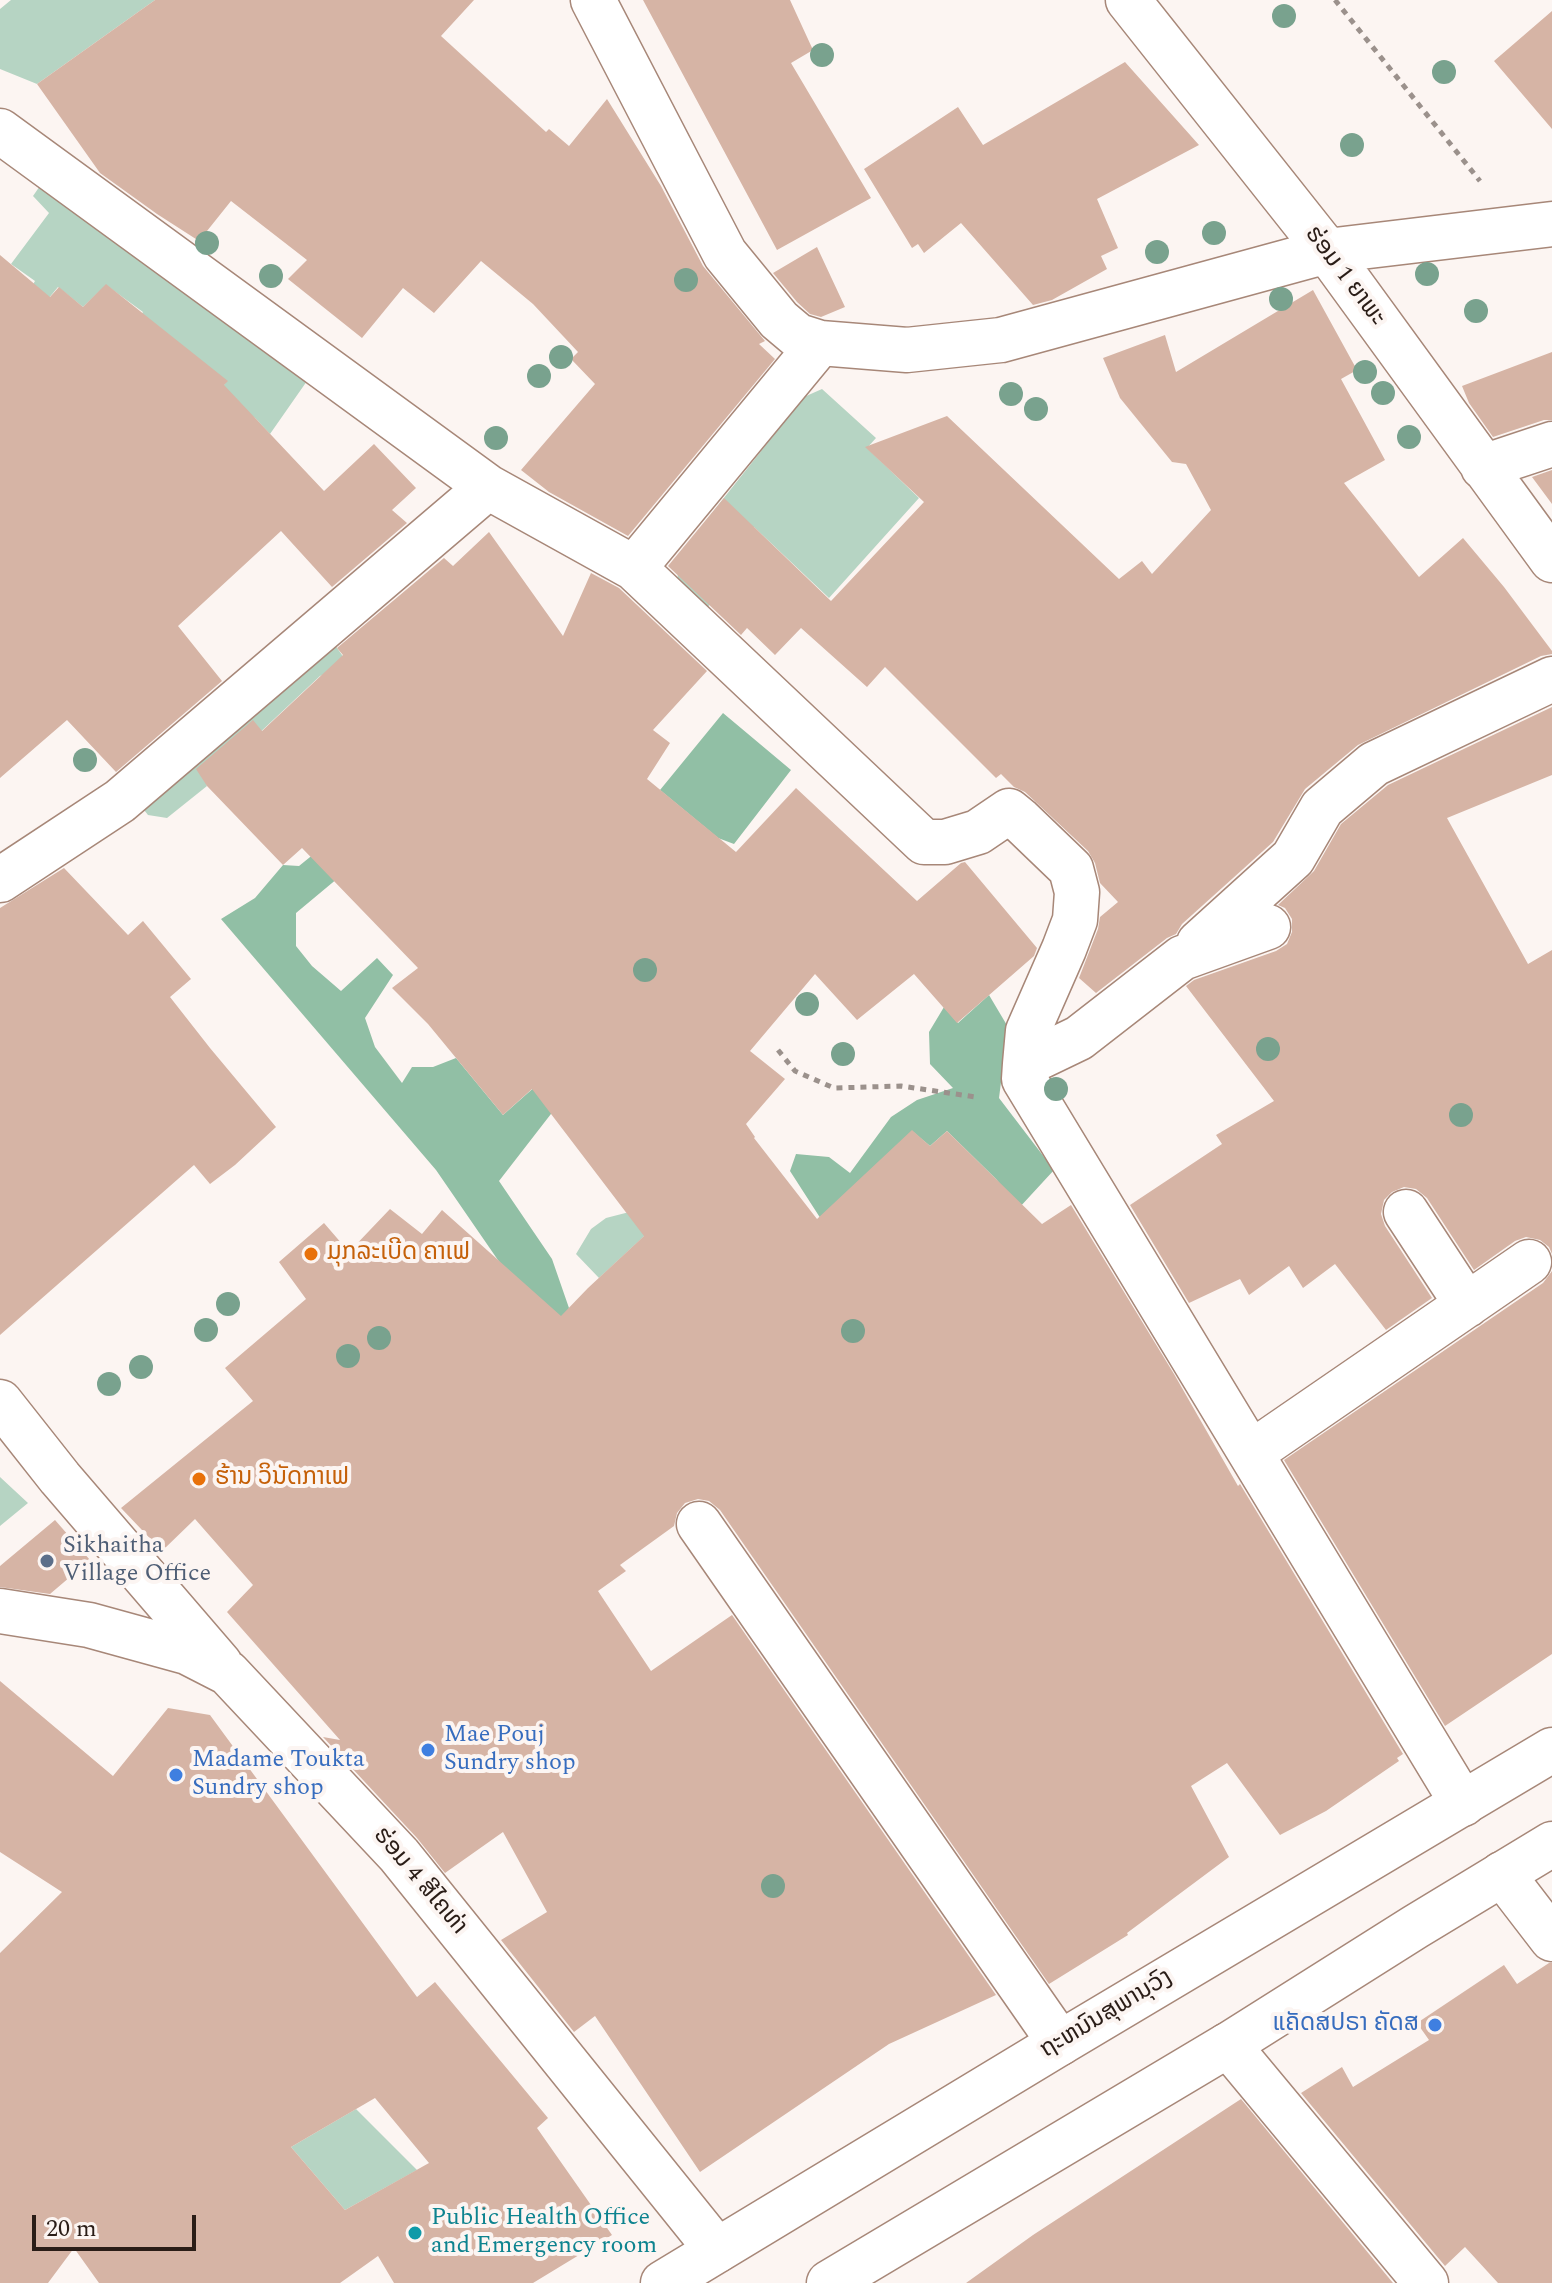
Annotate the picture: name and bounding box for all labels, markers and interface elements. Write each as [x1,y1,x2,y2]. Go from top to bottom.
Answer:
street label: ຮ່ອມ 1 ຍາພະ [1297,221,1391,333]
place label: ມຸກລະເບີດ ຄາເຟ [327,1240,470,1268]
marker: ມຸກລະເບີດ ຄາເຟ [302,1245,320,1263]
place label: ຮ້ານ ວິນັດກາເຟ [215,1465,349,1493]
marker: ຮ້ານ ວິນັດກາເຟ [190,1470,208,1488]
place label: Sikhaitha Village Office [63,1533,211,1589]
marker: Sikhaitha Village Office [38,1552,56,1570]
place label: Mae Pouj Sundry shop [444,1722,576,1778]
marker: Mae Pouj Sundry shop [419,1741,437,1759]
place label: Madame Toukta Sundry shop [192,1747,365,1803]
marker: Madame Toukta Sundry shop [167,1766,185,1784]
street label: ຮ່ອມ 4 ສີໄຄທ່າ [366,1822,472,1942]
street label: ຖະຫນົນສຸພານຸວົງ [1036,1964,1178,2066]
place label: ແຄັດສປຣາ ຄັດສ [1273,2011,1419,2039]
marker: ແຄັດສປຣາ ຄັດສ [1426,2016,1444,2034]
scale bar [36,2199,200,2249]
place label: Public Health Office and Emergency room [431,2205,657,2261]
text: 20 m [46,2211,97,2247]
marker: Public Health Office and Emergency room [406,2224,424,2242]

